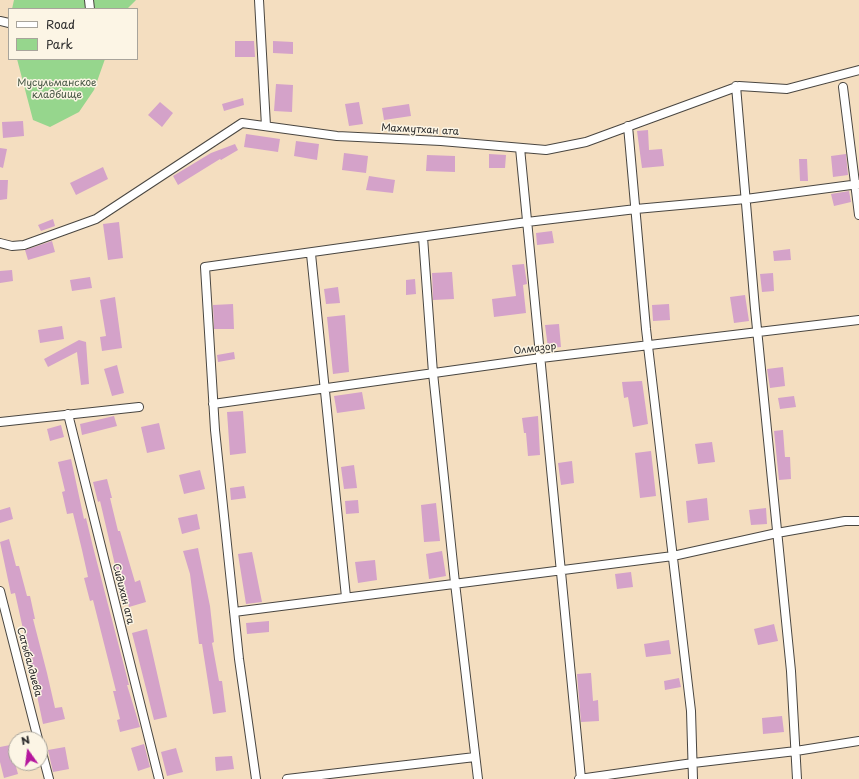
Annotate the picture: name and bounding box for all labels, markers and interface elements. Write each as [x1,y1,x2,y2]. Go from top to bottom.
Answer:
legend [8,8,138,60]
text: Road [46,15,75,33]
text: Park [46,35,73,53]
park label: Мусульманское кладбище [17,77,97,100]
street label: Махмутхан ата [381,122,459,138]
street label: Олмазор [513,340,557,358]
street label: Сидихан ата [110,562,136,626]
street label: Сатыбалдиева [14,626,44,698]
north arrow [8,731,48,771]
text: N [19,731,32,749]

